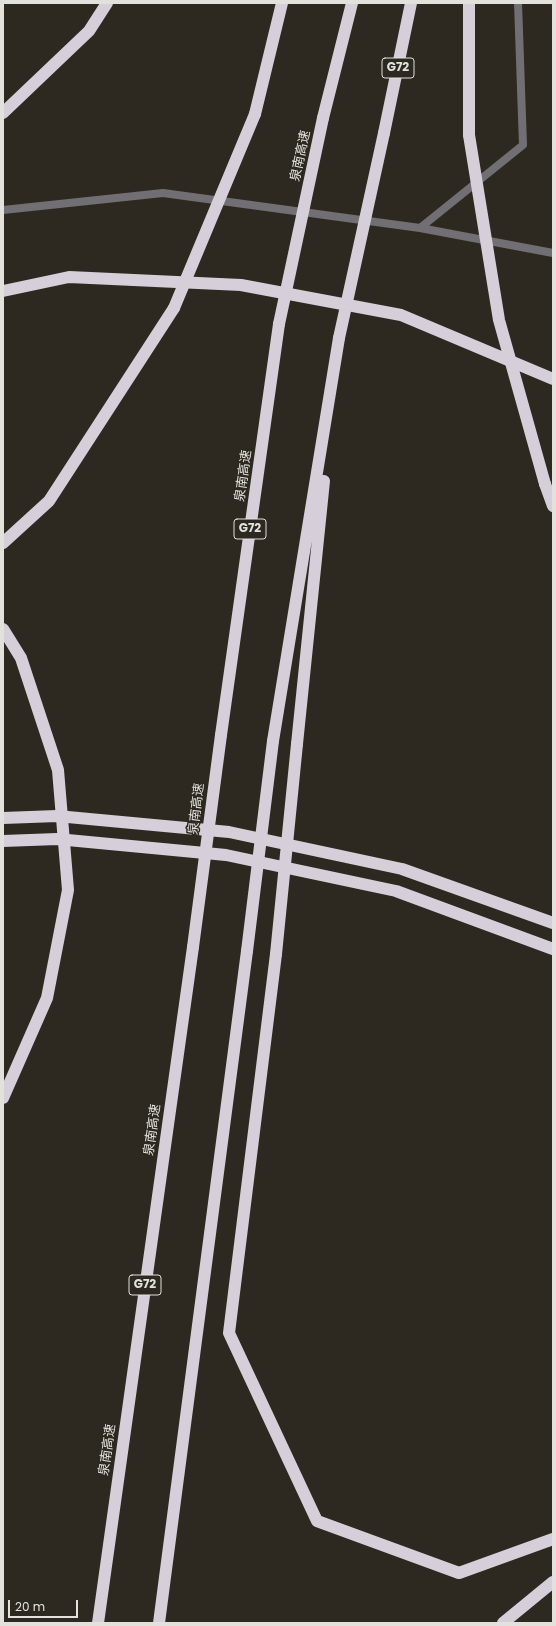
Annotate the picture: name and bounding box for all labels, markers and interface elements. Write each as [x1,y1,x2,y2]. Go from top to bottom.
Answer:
road number: G72 [382,58,414,78]
street label: 泉南高速 [288,129,314,183]
street label: 泉南高速 [233,449,255,503]
road number: G72 [234,519,266,539]
street label: 泉南高速 [186,782,208,836]
street label: 泉南高速 [142,1103,164,1157]
road number: G72 [129,1275,161,1295]
street label: 泉南高速 [97,1423,119,1477]
scale bar [10,1592,80,1618]
text: 20 m [15,1598,45,1615]

